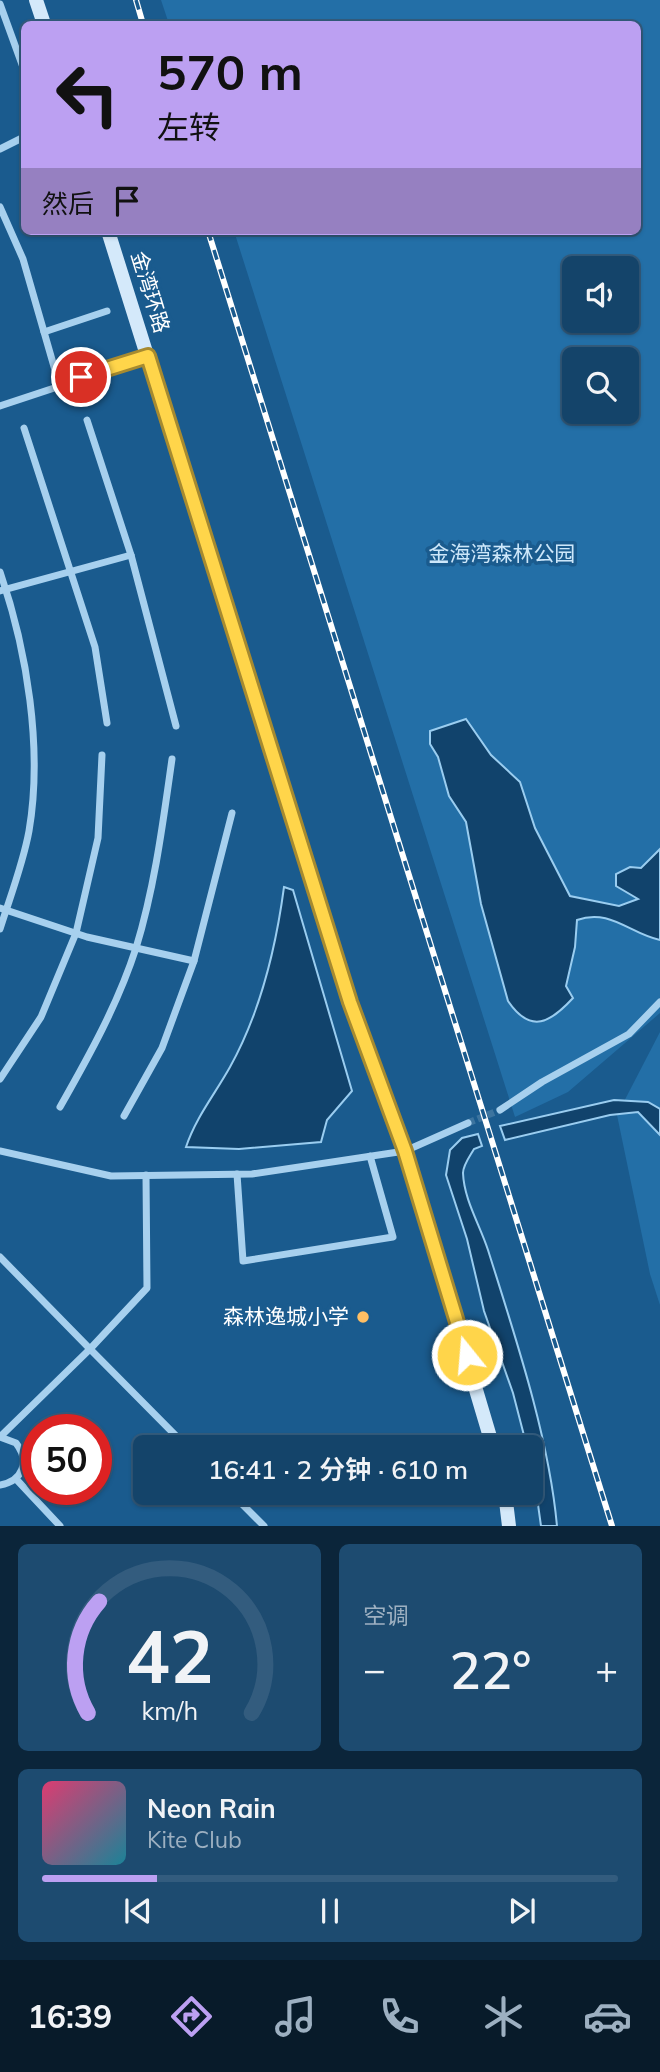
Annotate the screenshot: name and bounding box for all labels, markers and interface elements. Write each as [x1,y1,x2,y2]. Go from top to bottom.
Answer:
text: 570 m [157,41,303,102]
icon: left [42,49,133,140]
text: 左转 [157,107,221,147]
icon: arrive [108,182,146,220]
text: 然后 [42,187,94,220]
street label: 金湾环路 [126,248,176,336]
map controls [562,256,639,424]
button: sound [562,256,639,333]
pin [51,347,111,407]
button: search [562,347,639,424]
icon: arrive [62,358,100,396]
park label: 金海湾森林公园 [429,540,576,566]
place label: 森林逸城小学 [223,1303,349,1329]
marker: 森林逸城小学 [355,1309,371,1325]
position arrow [430,1318,504,1392]
speed limit sign: 50 [21,1414,112,1505]
text: 16:41 · 2 分钟 · 610 m [208,1453,468,1486]
text: 空调 [363,1601,409,1630]
text: 42 [126,1611,213,1702]
text: 22° [450,1637,531,1702]
text: − [363,1645,386,1693]
text: + [595,1645,618,1693]
text: km/h [141,1695,198,1726]
text: Neon Rain [147,1792,276,1825]
text: Kite Club [147,1825,242,1854]
icon: previous [119,1892,157,1930]
icon: pause [311,1892,349,1930]
icon: next [503,1892,541,1930]
icon: directions [167,1992,216,2041]
icon: music [271,1992,320,2041]
icon: phone [375,1992,424,2041]
icon: climate [479,1992,528,2041]
icon: car [583,1992,632,2041]
text: 16:39 [28,1996,112,2036]

